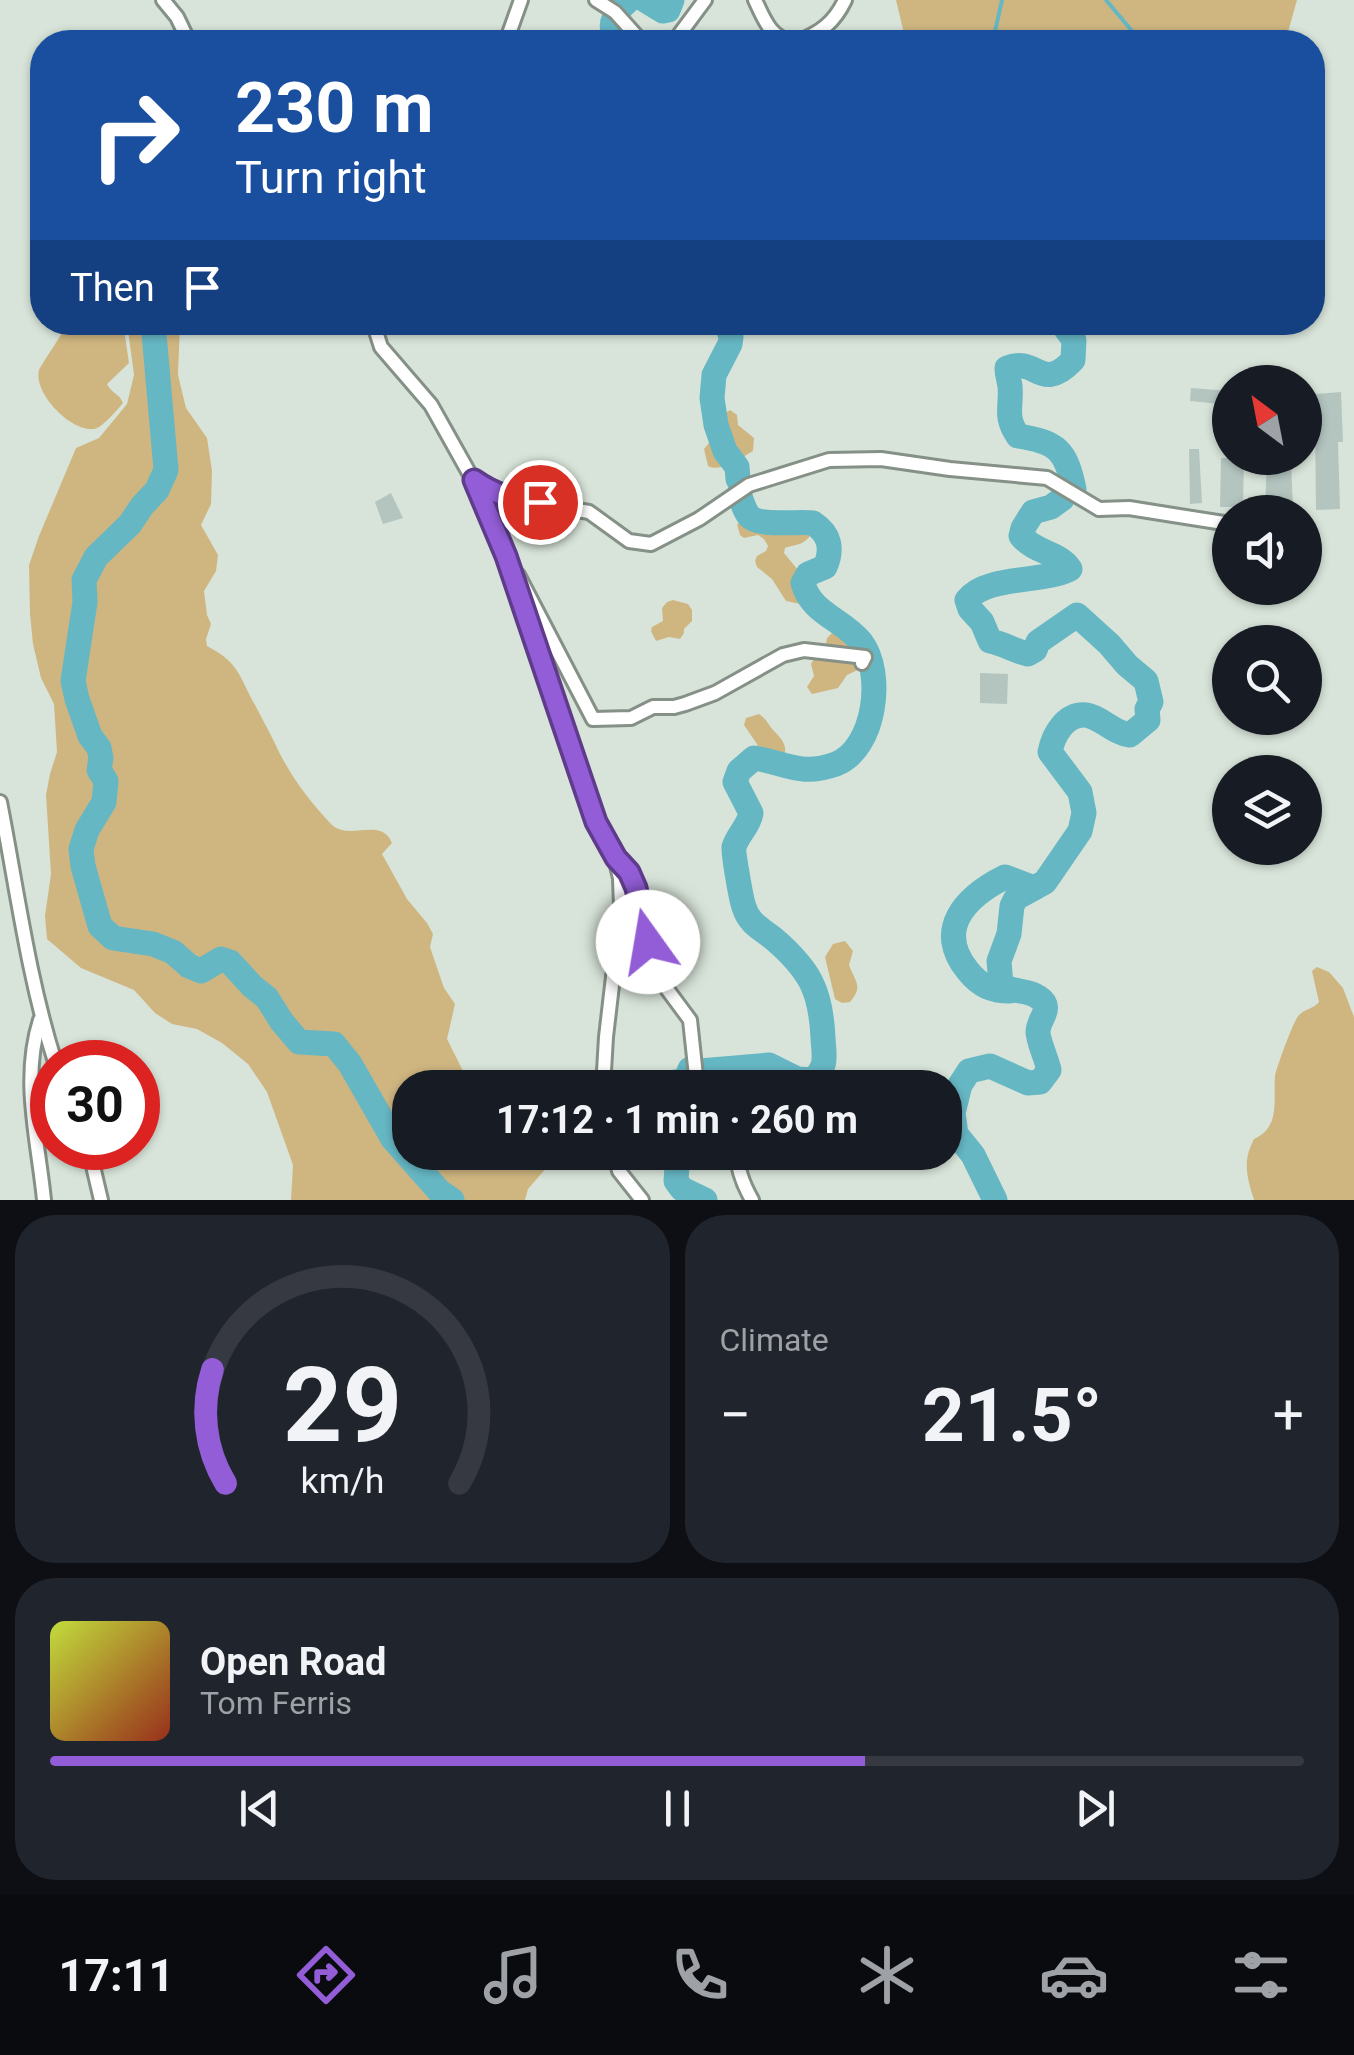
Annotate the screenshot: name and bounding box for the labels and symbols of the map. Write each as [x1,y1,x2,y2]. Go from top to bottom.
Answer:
north arrow [1212,365,1322,475]
pin [498,460,583,545]
position arrow [596,890,700,994]
speed limit sign: 30 [30,1040,160,1170]

